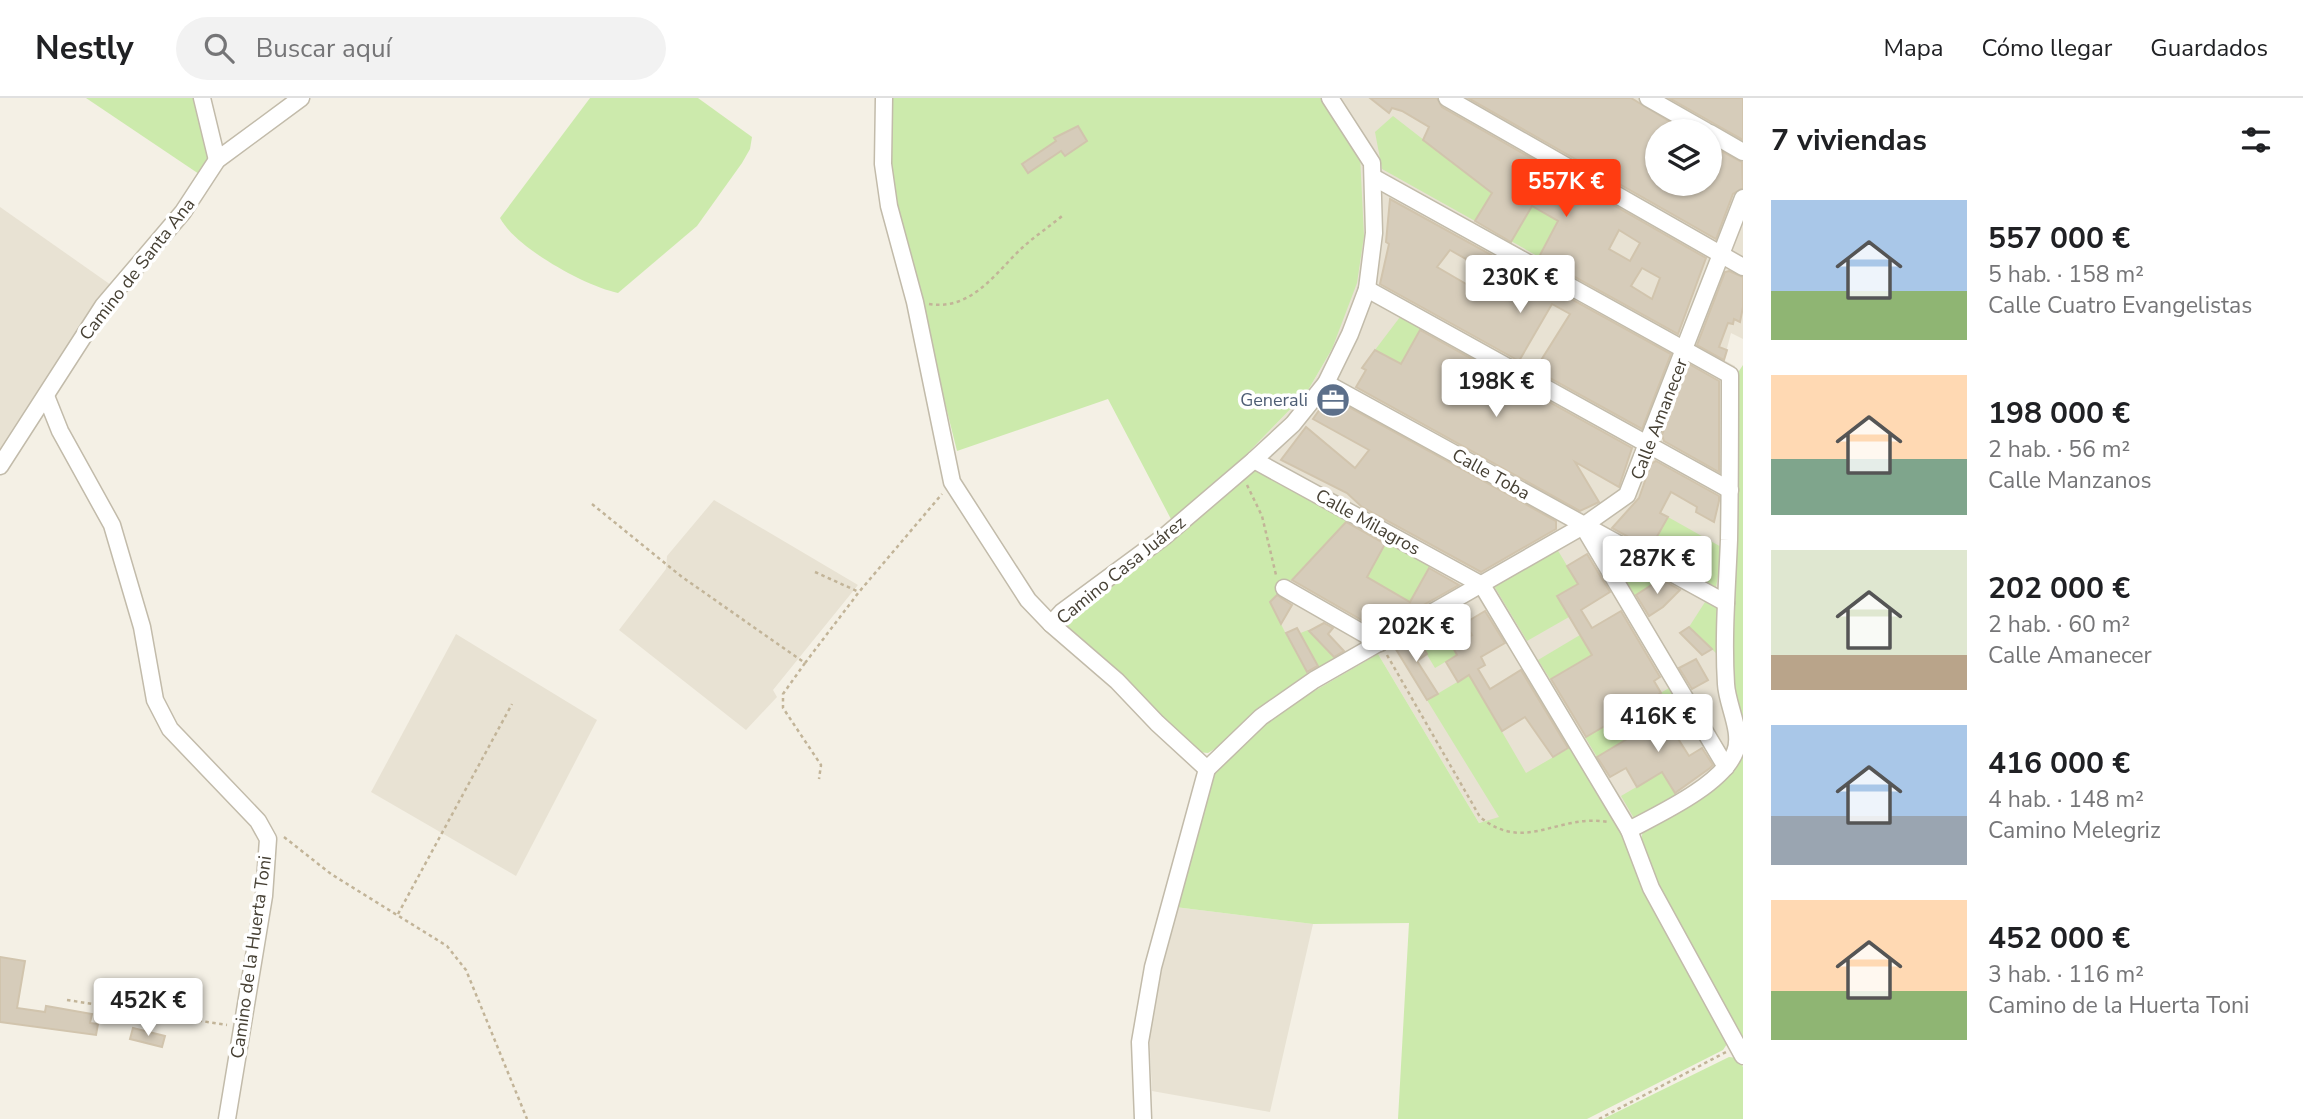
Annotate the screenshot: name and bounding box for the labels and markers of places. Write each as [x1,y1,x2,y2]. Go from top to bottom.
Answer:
pin: 557K € [1509,159,1623,219]
pin: 230K € [1463,256,1577,315]
pin: 198K € [1439,360,1553,419]
office icon: Generali [1314,381,1352,419]
place label: Generali [1240,388,1308,412]
pin: 287K € [1600,536,1714,596]
pin: 202K € [1359,604,1473,664]
pin: 416K € [1601,694,1715,754]
pin: 452K € [91,978,205,1038]

